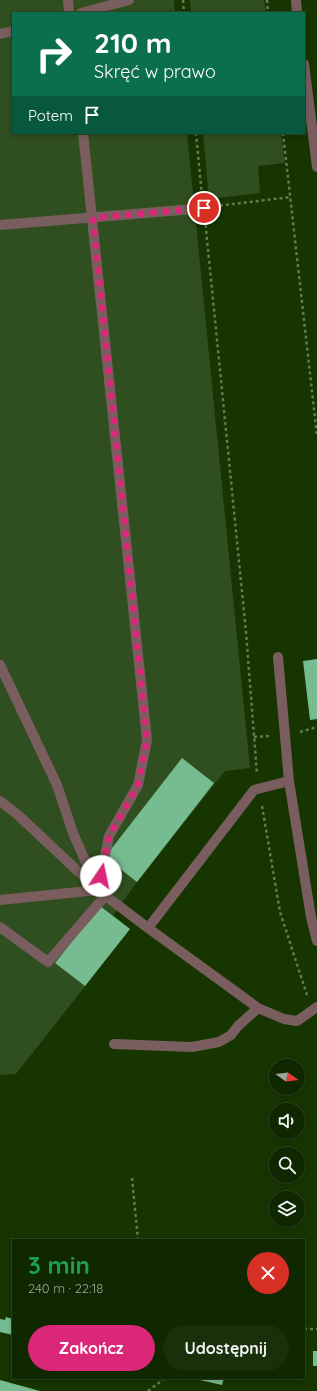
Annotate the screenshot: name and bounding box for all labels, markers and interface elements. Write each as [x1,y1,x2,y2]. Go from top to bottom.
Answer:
text: 210 m [94,25,172,60]
icon: right [28,28,80,80]
text: Skręć w prawo [94,60,216,83]
icon: arrive [81,104,103,126]
text: Potem [28,106,73,125]
pin [187,191,221,225]
icon: arrive [193,197,215,219]
position arrow [80,855,122,897]
north arrow [269,1059,305,1095]
map controls [269,1059,305,1227]
button: sound [269,1103,305,1139]
button: search [269,1147,305,1183]
button: layers [269,1191,305,1227]
text: 3 min [28,1250,90,1280]
button: close [247,1252,289,1294]
text: 240 m · 22:18 [28,1280,103,1296]
button: Zakończ [28,1325,155,1371]
button: Udostępnij [163,1325,289,1371]

